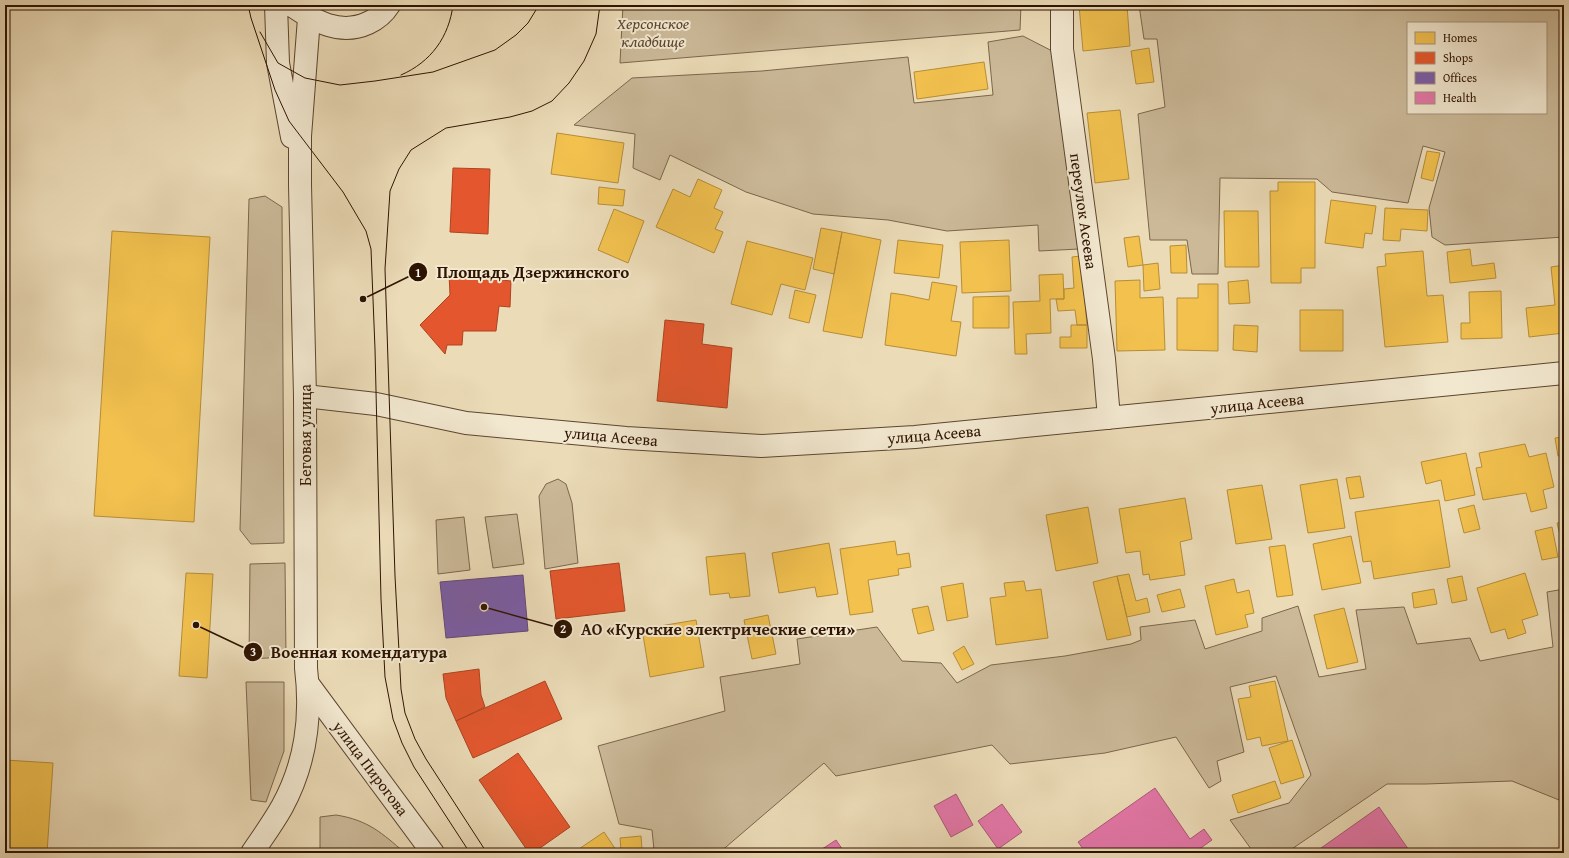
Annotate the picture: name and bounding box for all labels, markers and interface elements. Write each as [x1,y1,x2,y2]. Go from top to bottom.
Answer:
park label: Херсонское кладбище [616,11,690,53]
legend [1407,22,1547,114]
text: Homes [1443,29,1478,46]
text: Shops [1443,49,1473,66]
text: Offices [1443,69,1477,86]
text: Health [1443,89,1477,106]
street label: переулок Асеева [1064,151,1104,271]
callout: Площадь Дзержинского [408,258,637,287]
text: Площадь Дзержинского [437,259,629,284]
text: 1 [415,264,421,281]
street label: Беговая улица [293,384,317,486]
street label: улица Асеева [1208,386,1305,420]
street label: улица Асеева [885,418,982,450]
street label: улица Асеева [562,420,659,452]
callout: АО «Курские электрические сети» [553,614,863,643]
text: АО «Курские электрические сети» [581,616,855,641]
text: 2 [560,620,566,637]
callout: Военная комендатура [243,638,455,667]
text: Военная комендатура [271,639,447,664]
text: 3 [250,643,256,660]
street label: улица Пирогова [327,715,415,821]

